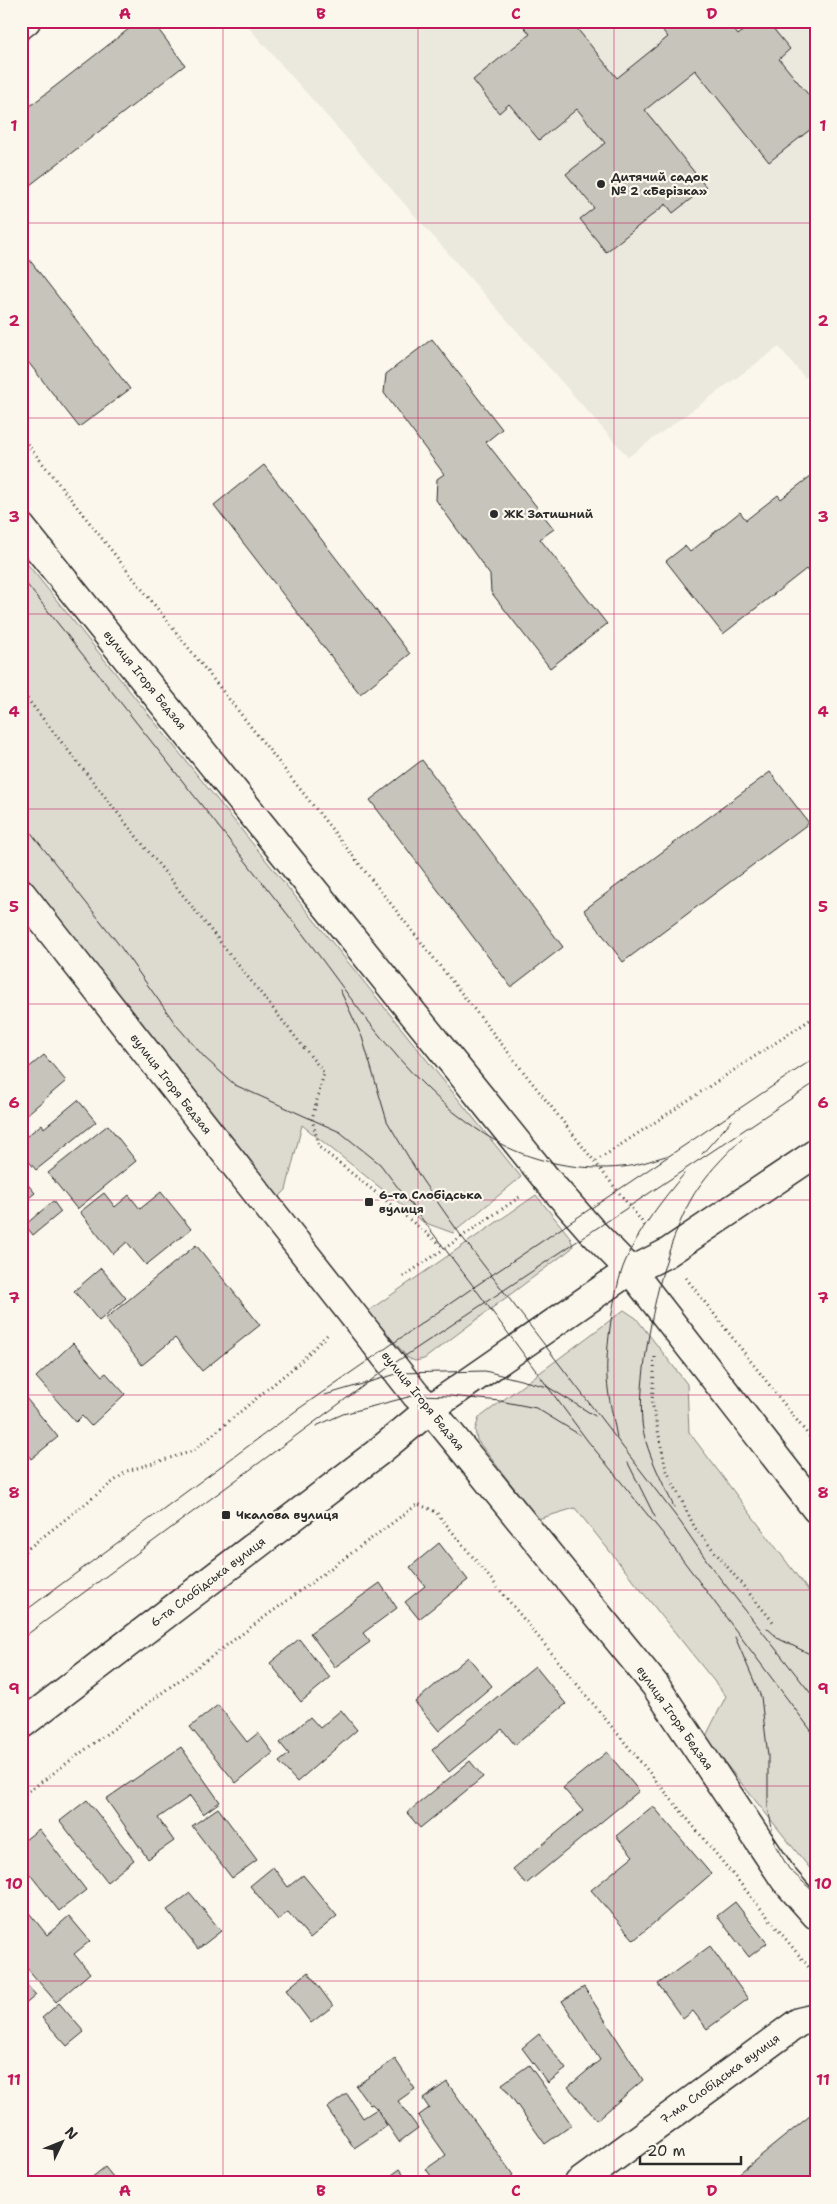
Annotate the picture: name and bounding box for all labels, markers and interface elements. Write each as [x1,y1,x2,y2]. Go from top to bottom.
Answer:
text: A [119,3,131,24]
text: B [316,3,326,24]
text: C [511,3,521,24]
text: D [706,3,718,24]
text: 1 [10,115,18,136]
text: 1 [819,115,827,136]
place label: Дитячий садок № 2 «Берізка» [611,169,709,199]
marker: Дитячий садок № 2 «Берізка» [595,178,607,190]
text: 2 [8,310,20,331]
text: 2 [817,310,829,331]
text: 3 [8,506,20,527]
place label: ЖК Затишний [504,506,594,522]
text: 3 [817,506,829,527]
marker: ЖК Затишний [488,508,500,520]
street label: вулиця Ігоря Бедзая [100,627,190,733]
text: 4 [8,701,20,722]
text: 4 [817,701,829,722]
text: 5 [9,896,19,917]
text: 5 [818,896,828,917]
street label: вулиця Ігоря Бедзая [127,1030,215,1138]
text: 6 [8,1092,20,1113]
text: 6 [817,1092,829,1113]
place label: 6-та Слобідська вулиця [379,1187,483,1217]
marker: 6-та Слобідська вулиця [363,1196,375,1208]
text: 7 [8,1287,20,1308]
text: 7 [817,1287,829,1308]
street label: вулиця Ігоря Бедзая [378,1348,468,1454]
text: 8 [8,1482,20,1503]
text: 8 [817,1482,829,1503]
place label: Чкалова вулиця [236,1507,339,1523]
marker: Чкалова вулиця [220,1509,232,1521]
street label: 6-та Слобідська вулиця [147,1533,269,1631]
street label: вулиця Ігоря Бедзая [633,1663,717,1773]
text: 9 [8,1678,20,1699]
text: 9 [817,1678,829,1699]
text: 10 [5,1873,23,1894]
text: 10 [814,1873,832,1894]
street label: 7-ма Слобідська вулиця [657,2030,783,2128]
text: 11 [7,2069,21,2090]
text: 11 [816,2069,830,2090]
north arrow [38,2116,88,2166]
text: N [61,2123,82,2143]
scale bar [640,2134,741,2166]
text: 20 m [647,2141,686,2161]
text: A [119,2180,131,2201]
text: B [316,2180,326,2201]
text: C [511,2180,521,2201]
text: D [706,2180,718,2201]

